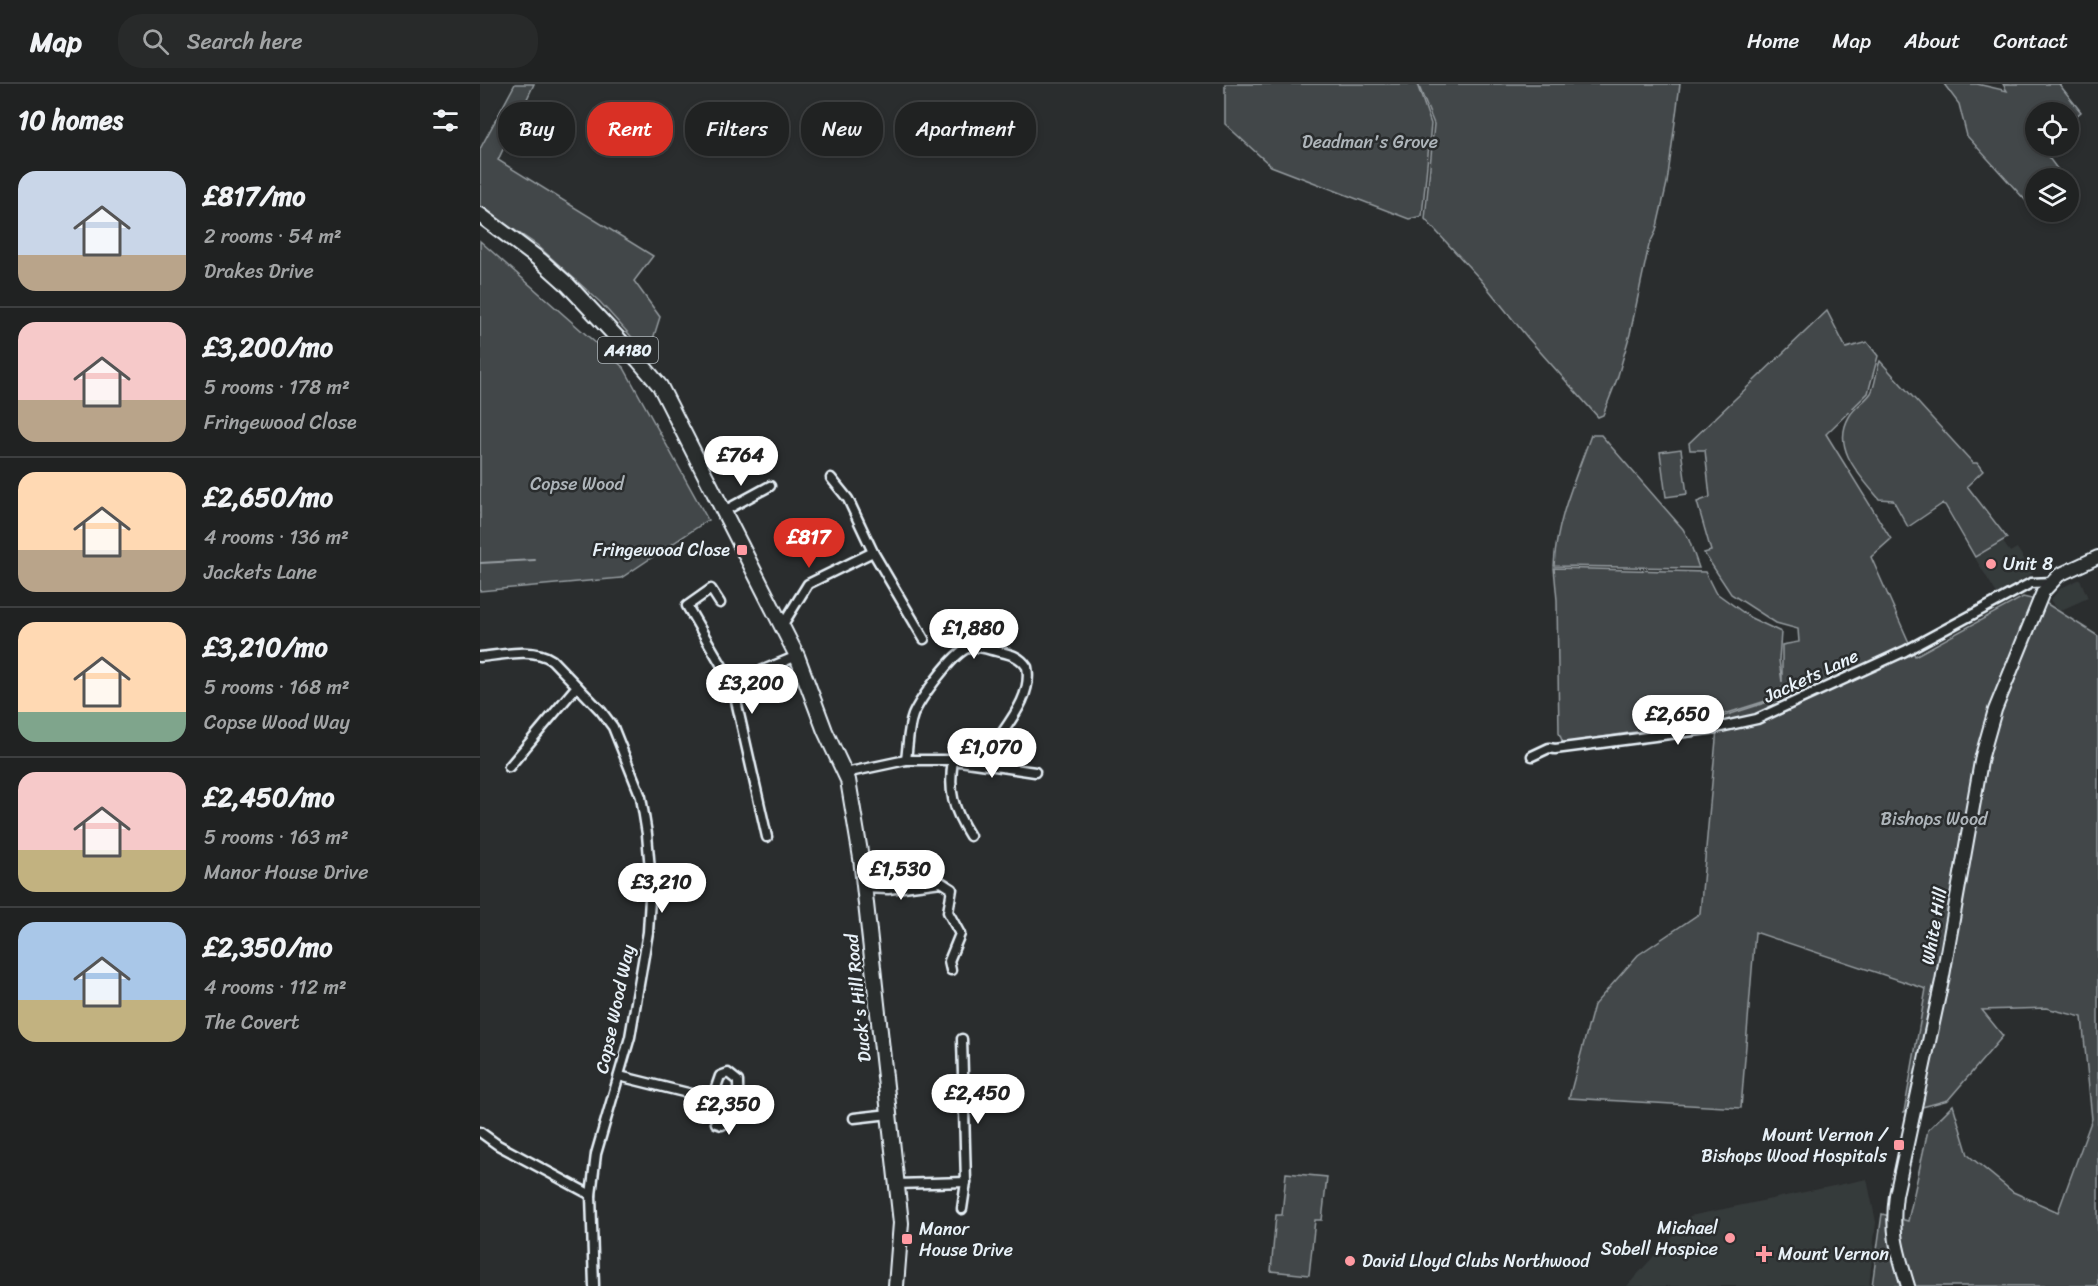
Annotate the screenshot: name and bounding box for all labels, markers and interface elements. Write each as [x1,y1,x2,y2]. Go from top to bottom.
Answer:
search box [118,14,538,68]
text: Map [30,17,82,66]
text: Search here [187,22,303,61]
text: Home [1747,22,1799,60]
text: Map [1832,22,1871,60]
text: About [1904,22,1961,60]
text: Contact [1994,22,2068,60]
icon: search [139,25,172,58]
text: 10 homes [18,97,123,143]
chip: Buy [498,102,575,156]
chip: Rent [587,102,673,156]
chip: Filters [685,102,789,156]
chip: New [801,102,883,156]
chip: Apartment [895,102,1036,156]
map controls [2025,102,2079,222]
button: locate [2025,102,2079,156]
icon: filters [429,104,462,137]
park label: Deadman's Grove [1302,126,1438,158]
button: layers [2025,168,2079,222]
text: £817/mo [204,173,306,219]
icon: home [66,195,138,267]
text: 2 rooms · 54 m² [204,219,342,254]
text: Drakes Drive [204,254,314,289]
text: £3,200/mo [204,324,333,370]
road number: A4180 [598,337,658,363]
icon: home [66,346,138,418]
text: 5 rooms · 178 m² [204,370,350,405]
text: Fringewood Close [204,405,357,440]
pin: £764 [705,436,777,487]
text: £764 [718,438,764,473]
park label: Copse Wood [530,468,625,500]
text: £2,650/mo [204,474,333,520]
icon: home [66,496,138,568]
pin: £817 [773,518,845,569]
text: 4 rooms · 136 m² [204,520,349,555]
text: £817 [788,520,830,555]
place label: Fringewood Close [593,534,730,566]
marker: Fringewood Close [735,543,749,557]
place label: Unit 8 [2003,548,2053,580]
text: Jackets Lane [204,555,317,590]
marker: Unit 8 [1984,557,1998,571]
pin: £1,880 [925,609,1023,660]
text: £1,880 [943,611,1005,646]
text: £3,210/mo [204,624,328,670]
street label: Jackets Lane [1757,640,1864,712]
icon: home [66,646,138,718]
pin: £3,200 [703,664,801,715]
text: £3,200 [720,666,784,701]
text: 5 rooms · 168 m² [204,670,350,705]
pin: £2,650 [1629,695,1727,746]
text: £2,650 [1646,697,1710,732]
text: Copse Wood Way [204,705,350,740]
pin: £1,070 [943,728,1041,779]
text: £1,070 [961,730,1023,765]
text: £2,450/mo [204,774,334,820]
icon: home [66,796,138,868]
park label: Bishops Wood [1880,803,1989,835]
text: 5 rooms · 163 m² [204,820,349,855]
pin: £1,530 [852,850,950,901]
text: £1,530 [871,852,931,887]
text: Manor House Drive [204,855,368,890]
pin: £3,210 [613,863,711,914]
text: £3,210 [632,865,692,900]
street label: White Hill [1911,884,1957,967]
text: £2,350/mo [204,924,332,970]
street label: Duck's Hill Road [835,931,881,1064]
street label: Copse Wood Way [586,941,644,1076]
icon: home [66,946,138,1018]
text: 4 rooms · 112 m² [204,970,347,1005]
text: The Covert [204,1005,300,1040]
pin: £2,450 [929,1074,1027,1125]
text: £2,450 [946,1076,1010,1111]
pin: £2,350 [680,1085,778,1136]
text: £2,350 [697,1087,761,1122]
place label: Mount Vernon / Bishops Wood Hospitals [1701,1119,1889,1172]
marker: Mount Vernon / Bishops Wood Hospitals [1892,1138,1906,1152]
place label: Michael Sobell Hospice [1601,1212,1719,1265]
place label: Manor House Drive [919,1213,1013,1266]
marker: Michael Sobell Hospice [1723,1231,1737,1245]
marker: Manor House Drive [900,1232,914,1246]
place label: Mount Vernon [1778,1238,1889,1270]
place label: David Lloyd Clubs Northwood [1362,1245,1591,1277]
marker: Mount Vernon [1755,1245,1773,1263]
marker: David Lloyd Clubs Northwood [1343,1254,1357,1268]

